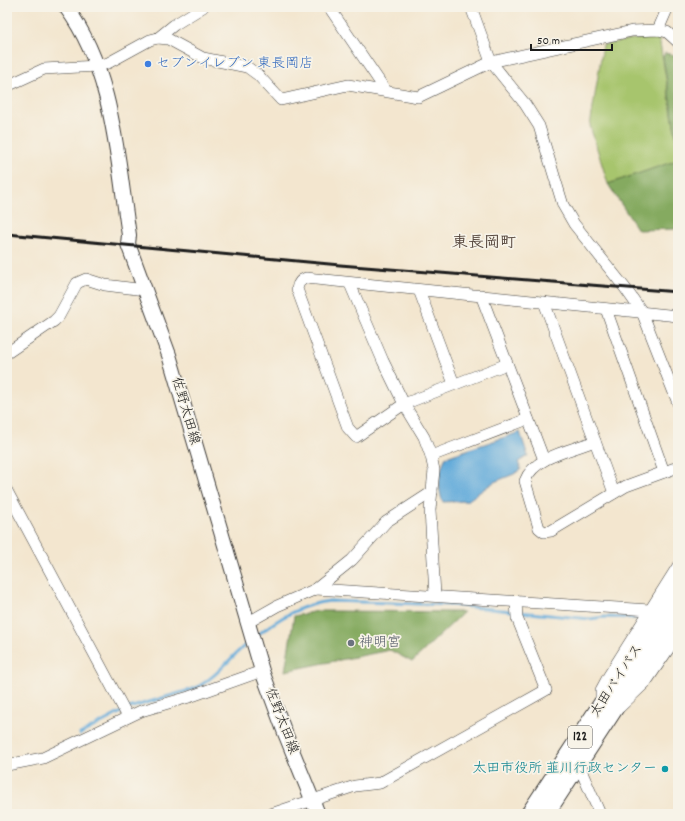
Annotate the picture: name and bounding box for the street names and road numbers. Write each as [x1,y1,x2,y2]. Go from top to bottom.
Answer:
street label: 佐野太田線 [166,375,204,447]
street label: 太田バイパス [586,640,648,722]
street label: 佐野太田線 [259,685,303,757]
road number: 122 [568,726,592,748]

